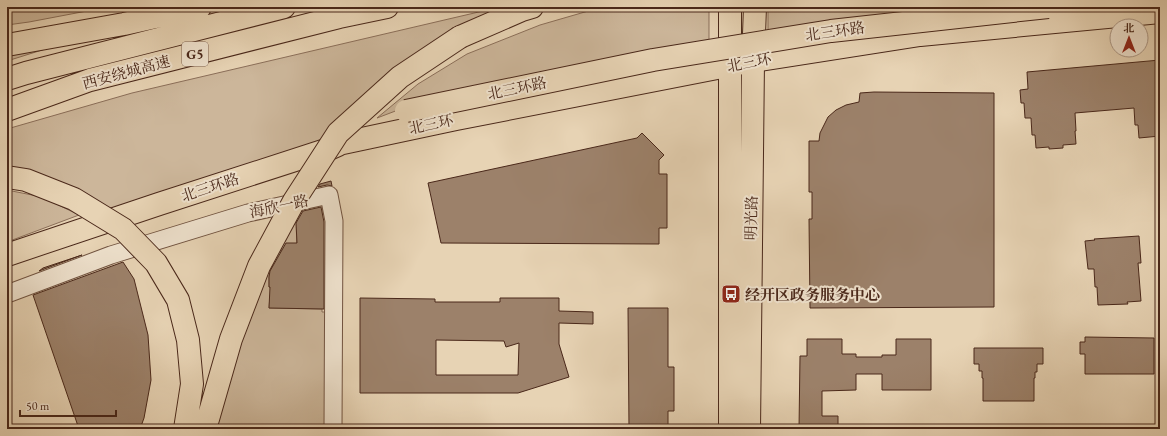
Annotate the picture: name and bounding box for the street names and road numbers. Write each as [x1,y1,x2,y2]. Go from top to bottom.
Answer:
street label: 北三环路 [804,17,866,45]
road number: G5 [182,42,208,66]
street label: 北三环 [725,48,773,76]
street label: 西安绕城高速 [80,51,172,93]
street label: 北三环路 [486,72,548,104]
street label: 北三环 [407,110,455,138]
street label: 北三环路 [179,169,241,205]
street label: 海欣一路 [248,190,310,222]
street label: 明光路 [741,195,761,241]

